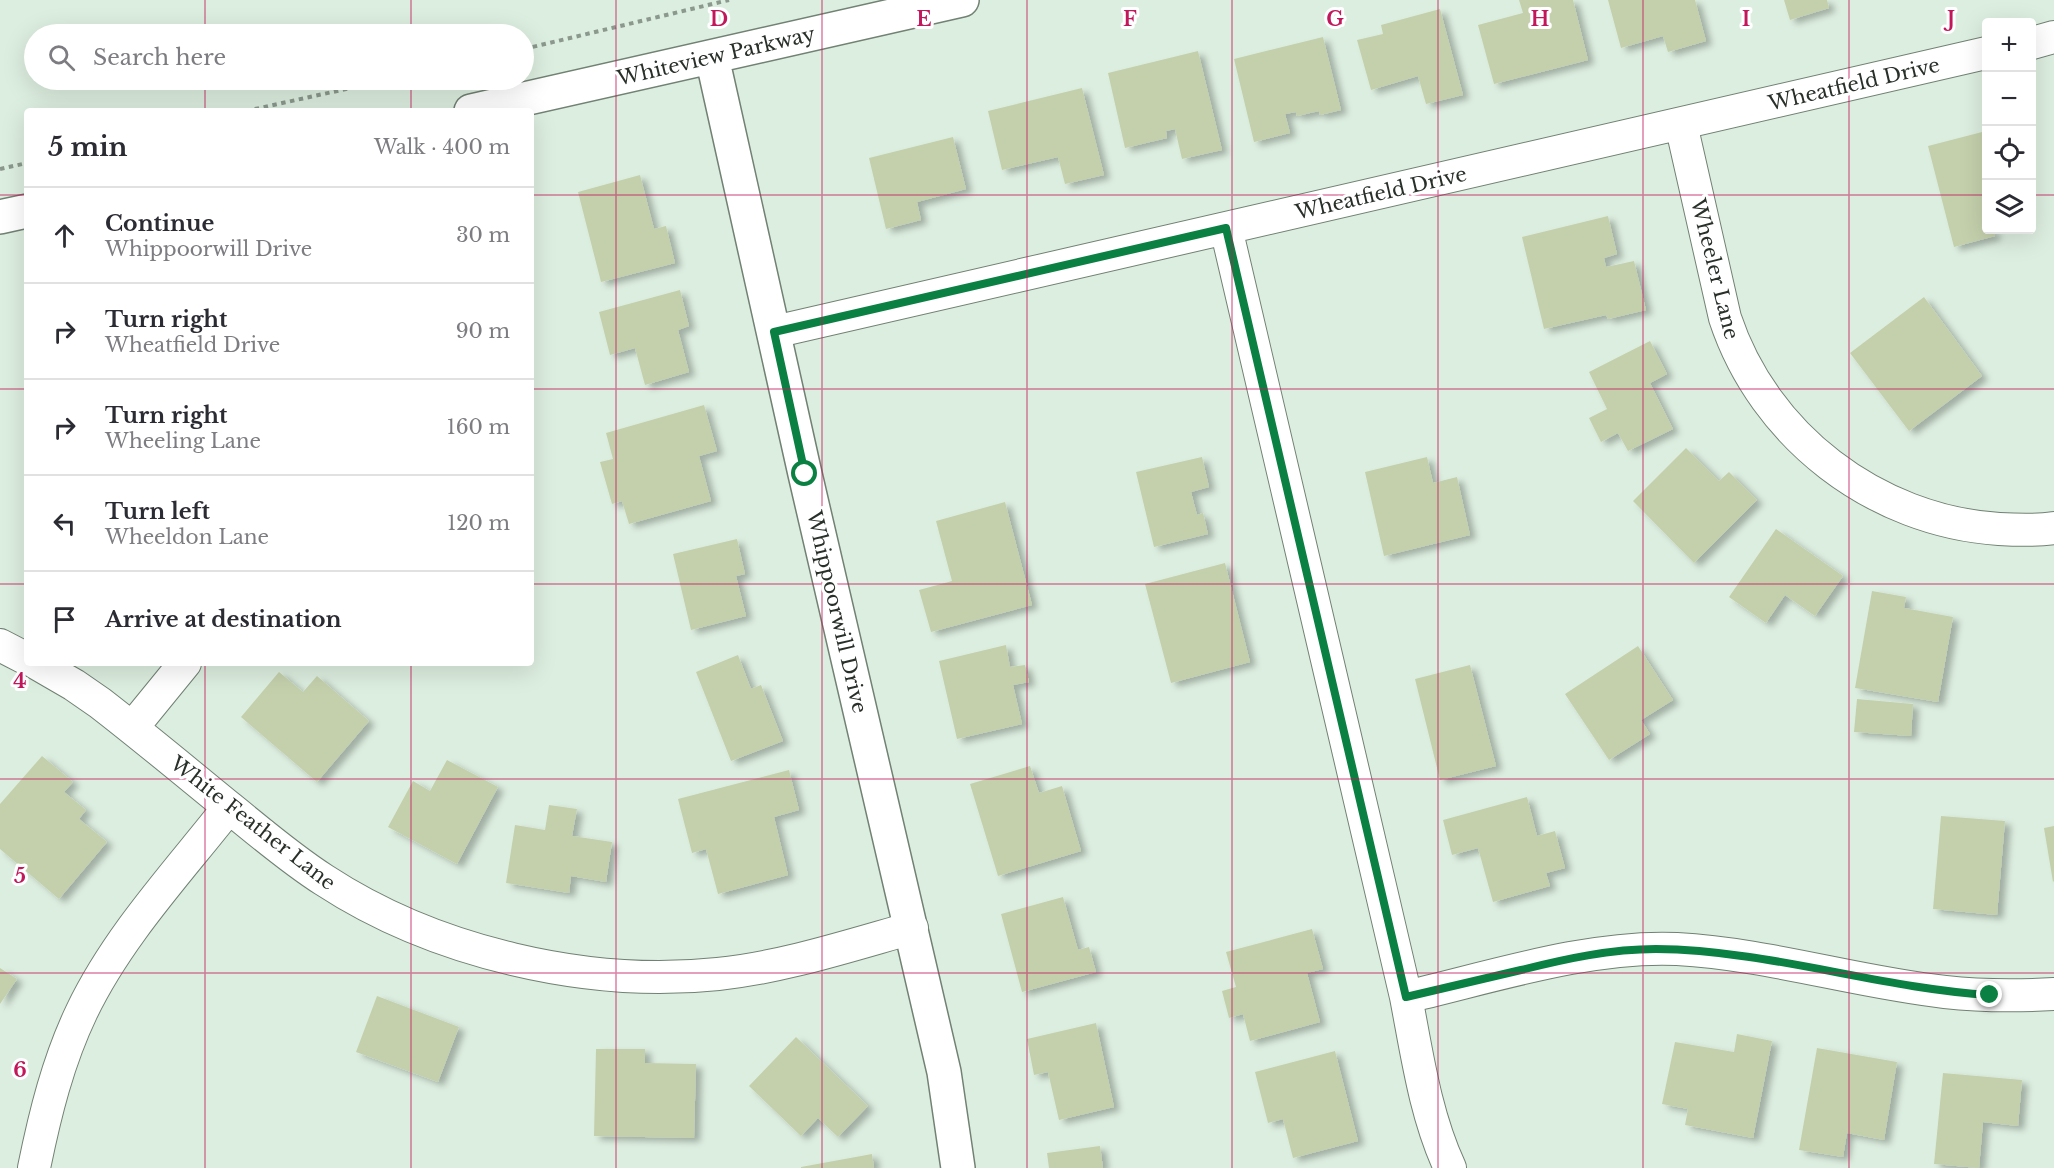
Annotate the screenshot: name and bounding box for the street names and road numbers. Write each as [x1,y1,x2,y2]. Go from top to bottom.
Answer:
street label: Whiteview Parkway [614,21,818,91]
street label: Wheatfield Drive [1765,53,1942,116]
street label: Wheatfield Drive [1292,162,1469,225]
street label: Wheeler Lane [1686,195,1744,342]
street label: Whippoorwill Drive [802,507,872,716]
street label: White Feather Lane [165,751,340,895]

